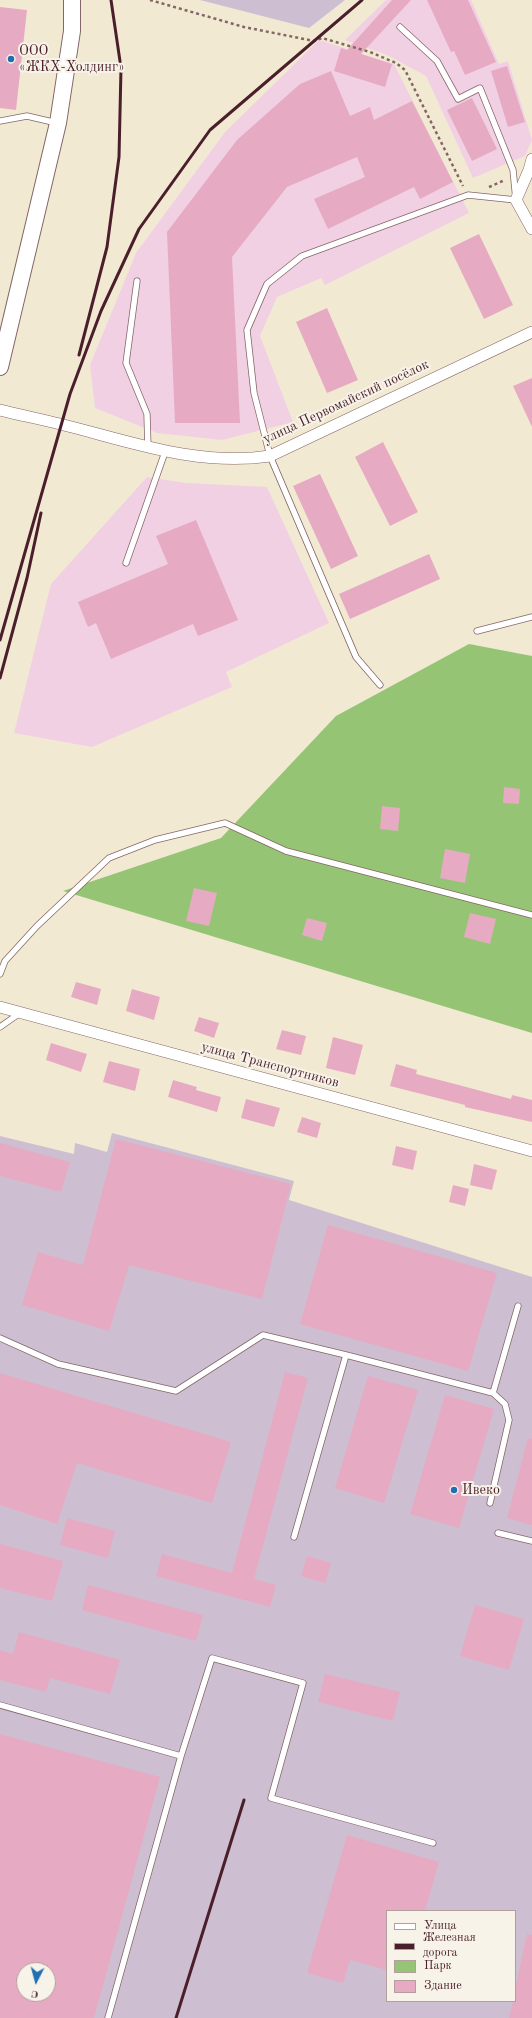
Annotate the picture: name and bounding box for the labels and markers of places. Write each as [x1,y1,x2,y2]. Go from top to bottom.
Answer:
place label: ООО «ЖКХ-Холдинг» [19,43,125,76]
marker: ООО «ЖКХ-Холдинг» [6,54,16,64]
place label: Ивеко [462,1482,500,1498]
marker: Ивеко [449,1485,459,1495]

